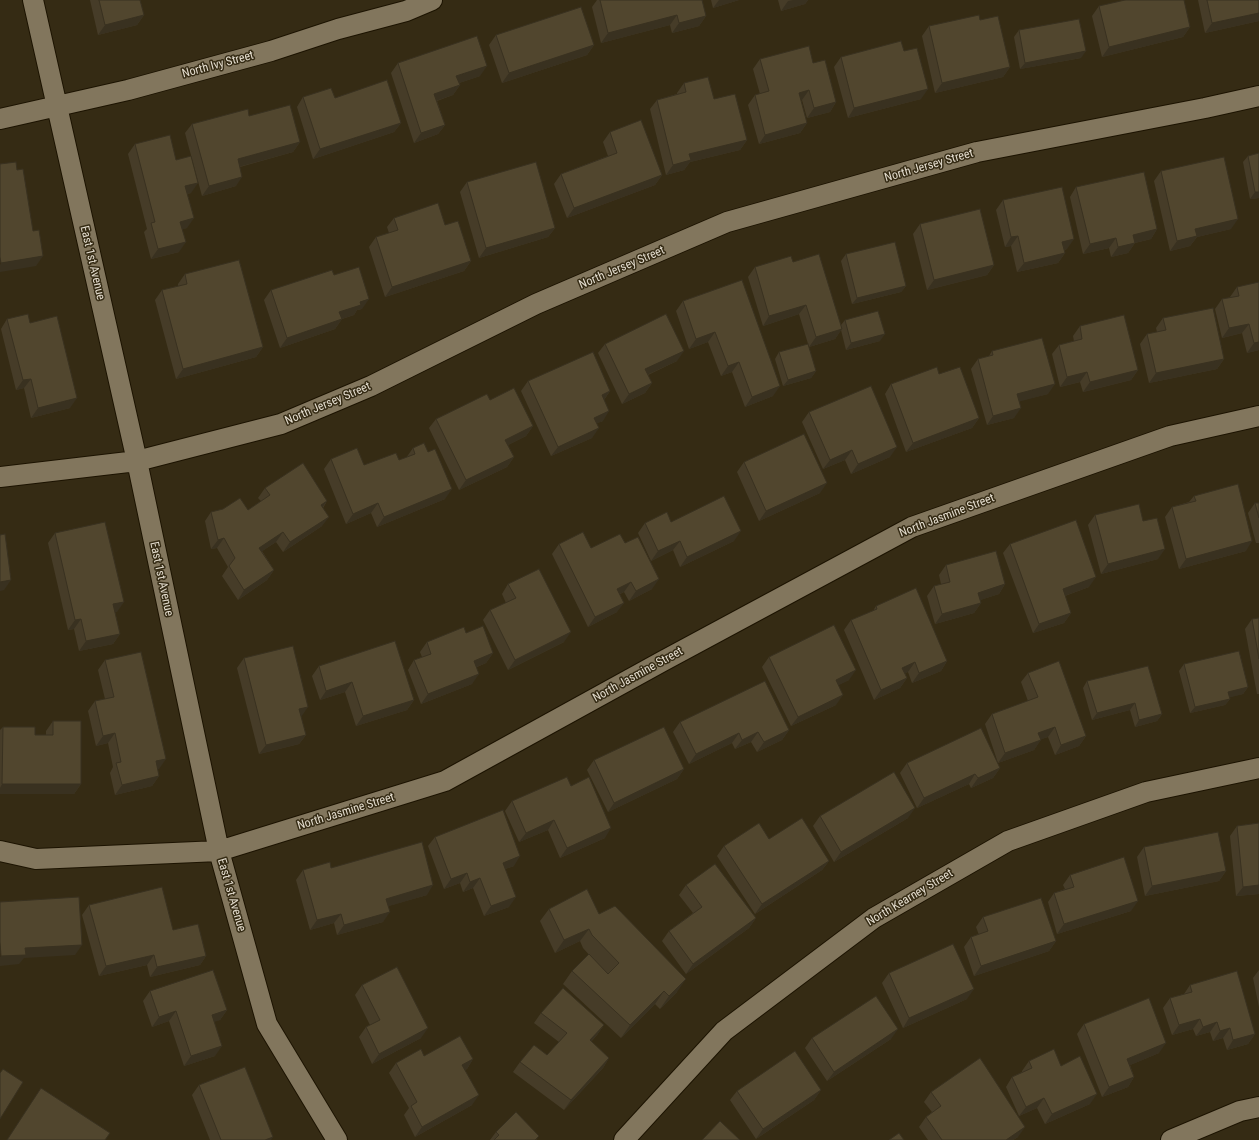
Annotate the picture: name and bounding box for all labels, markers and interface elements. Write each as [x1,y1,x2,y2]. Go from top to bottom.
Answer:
street label: North Ivy Street [181,49,255,81]
street label: North Jersey Street [883,146,975,186]
street label: East 1st Avenue [76,224,108,302]
street label: North Jersey Street [577,243,667,293]
street label: North Jersey Street [283,379,373,429]
street label: North Jasmine Street [897,491,997,541]
street label: East 1st Avenue [146,540,176,618]
street label: North Jasmine Street [591,644,685,706]
street label: North Jasmine Street [296,790,396,834]
street label: East 1st Avenue [214,857,248,933]
street label: North Kearney Street [864,867,956,929]

